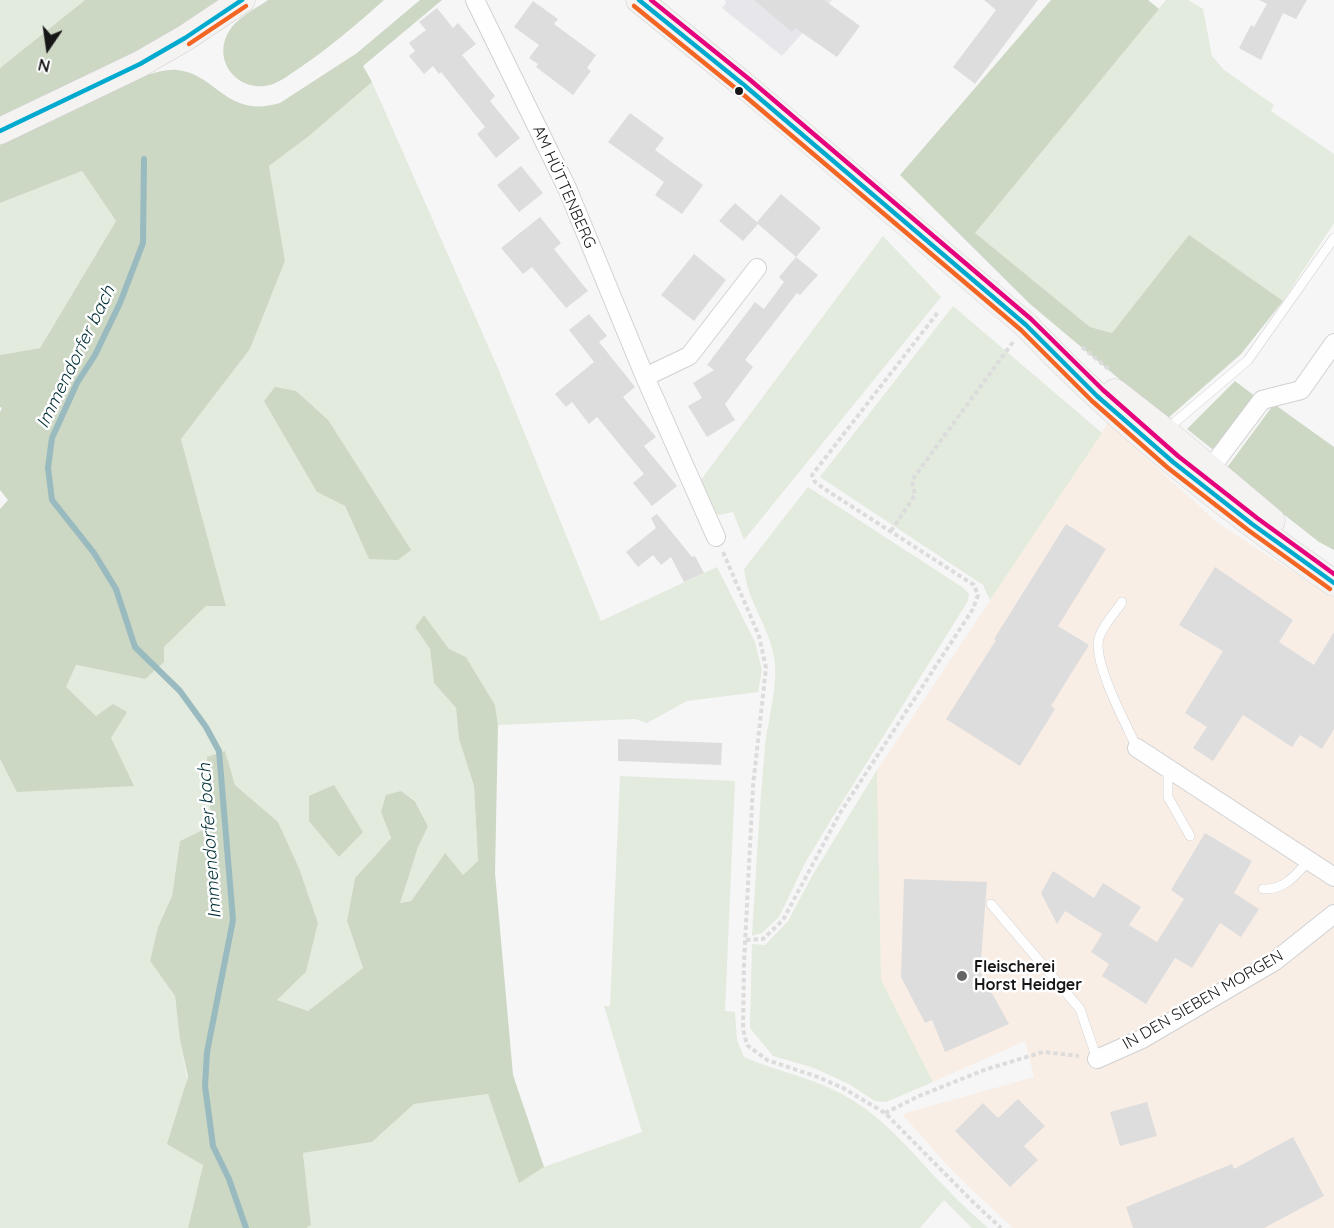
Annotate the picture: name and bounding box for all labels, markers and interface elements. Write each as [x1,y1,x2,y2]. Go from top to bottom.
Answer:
north arrow [18,18,78,78]
text: N [36,54,52,77]
unlabelled marker [733,85,745,97]
street label: AM HÜTTENBERG [528,123,600,251]
water label: Immendorfer bach [32,282,120,432]
water label: Immendorfer bach [194,763,226,919]
street label: IN DEN SIEBEN MORGEN [1119,946,1287,1054]
place label: Fleischerei Horst Heidger [974,957,1082,995]
marker: Fleischerei Horst Heidger [955,969,969,983]

